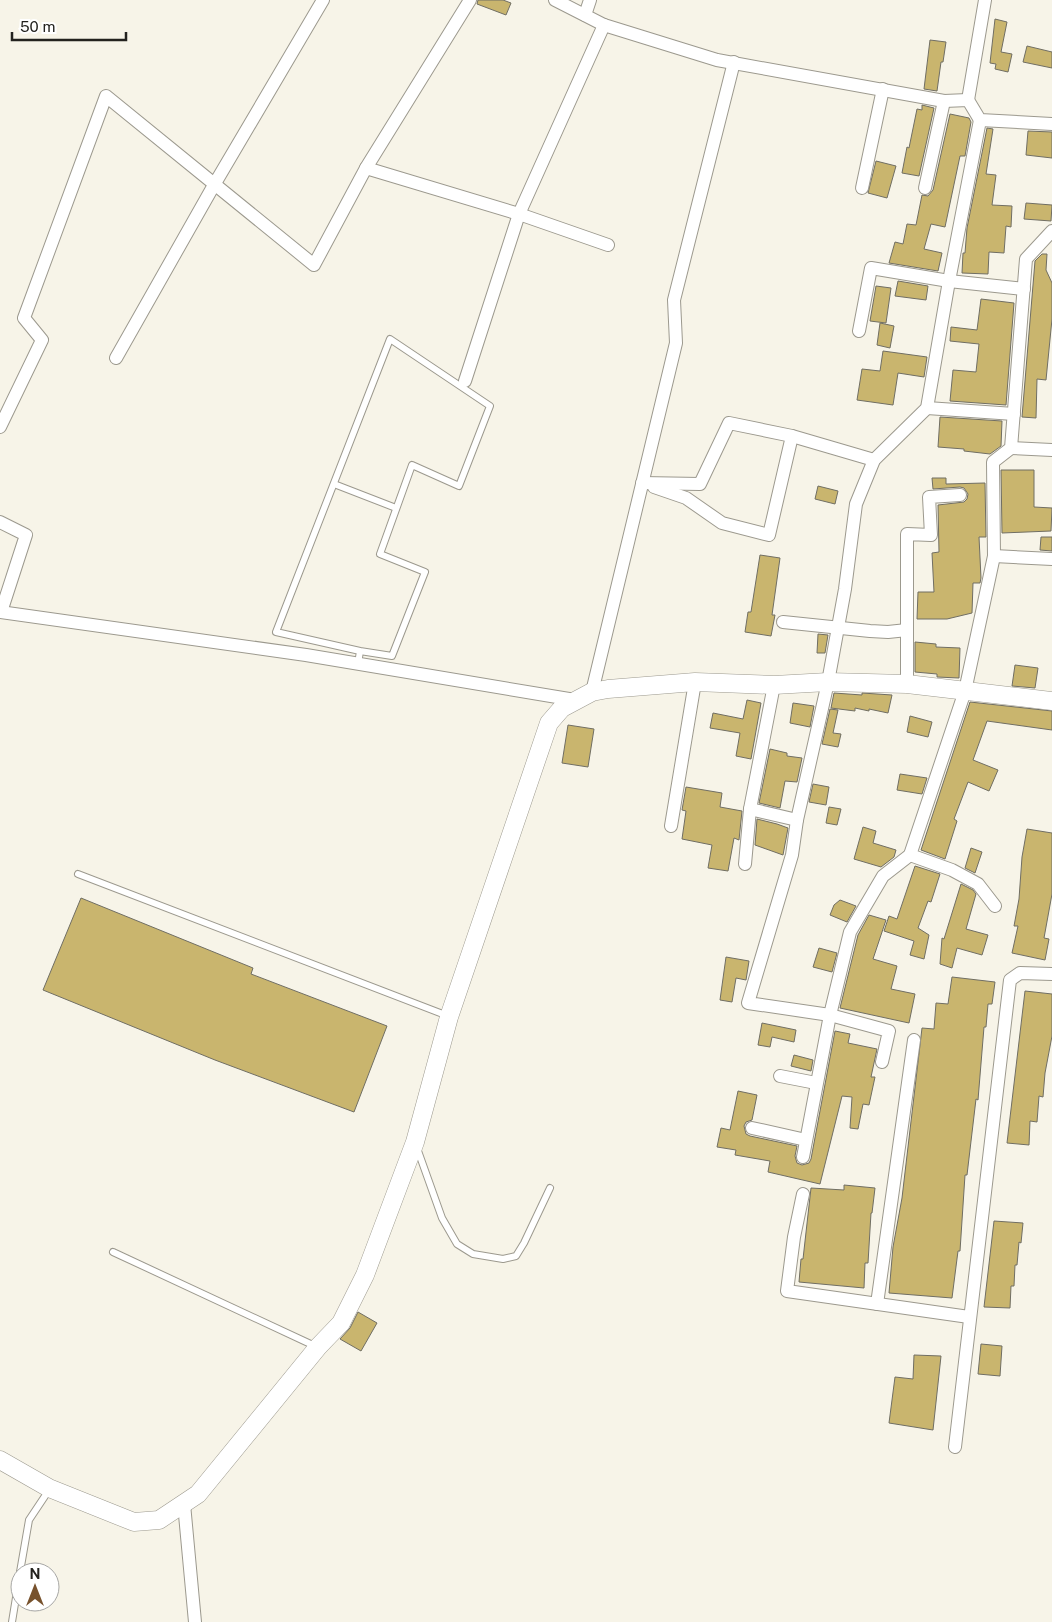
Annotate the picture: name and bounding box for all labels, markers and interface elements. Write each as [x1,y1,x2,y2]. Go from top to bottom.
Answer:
scale bar [12,10,126,42]
text: 50 m [20,18,55,35]
north arrow [10,1562,60,1612]
text: N [30,1566,40,1582]

